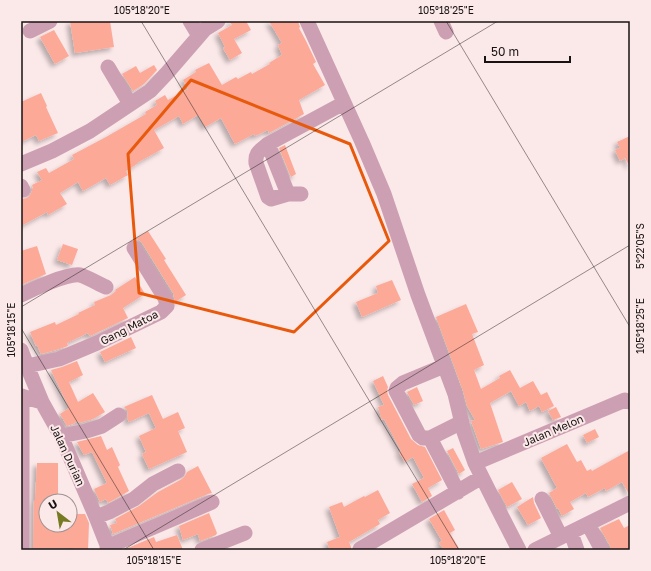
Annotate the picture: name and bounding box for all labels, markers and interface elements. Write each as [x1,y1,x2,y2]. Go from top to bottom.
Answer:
text: 105°18'20"E [114,4,170,16]
text: 105°18'25"E [418,4,474,16]
scale bar [485,38,570,64]
text: 50 m [491,44,519,59]
text: 5°22'05"S [634,223,646,269]
text: 105°18'25"E [634,298,646,354]
text: 105°18'15"E [5,303,17,357]
street label: Gang Matoa [98,307,160,347]
street label: Jalan Melon [521,411,585,449]
street label: Jalan Durian [48,422,88,488]
north arrow [38,493,78,533]
text: U [46,496,59,512]
text: 105°18'15"E [127,554,181,566]
text: 105°18'20"E [430,554,486,566]

